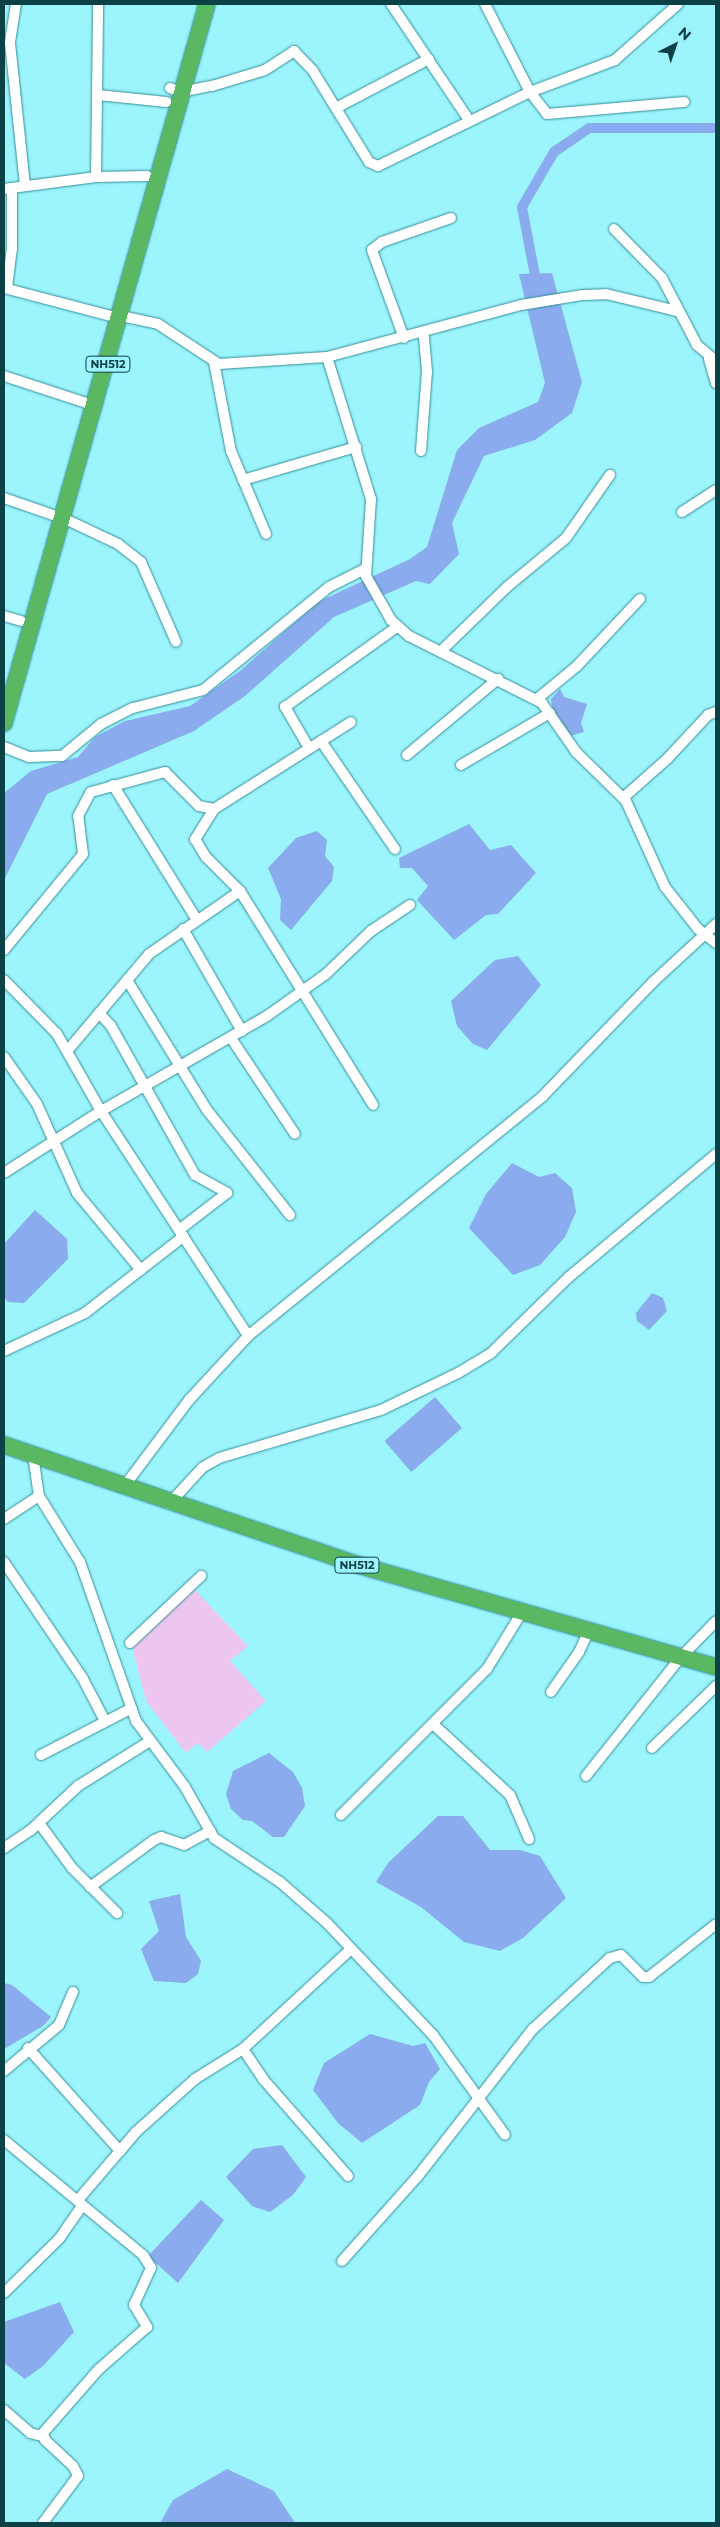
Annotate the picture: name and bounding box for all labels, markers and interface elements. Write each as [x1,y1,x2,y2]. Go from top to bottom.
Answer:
north arrow [650,20,700,70]
text: N [675,23,695,44]
road number: NH512 [84,356,132,372]
road number: NH512 [333,1556,381,1574]

